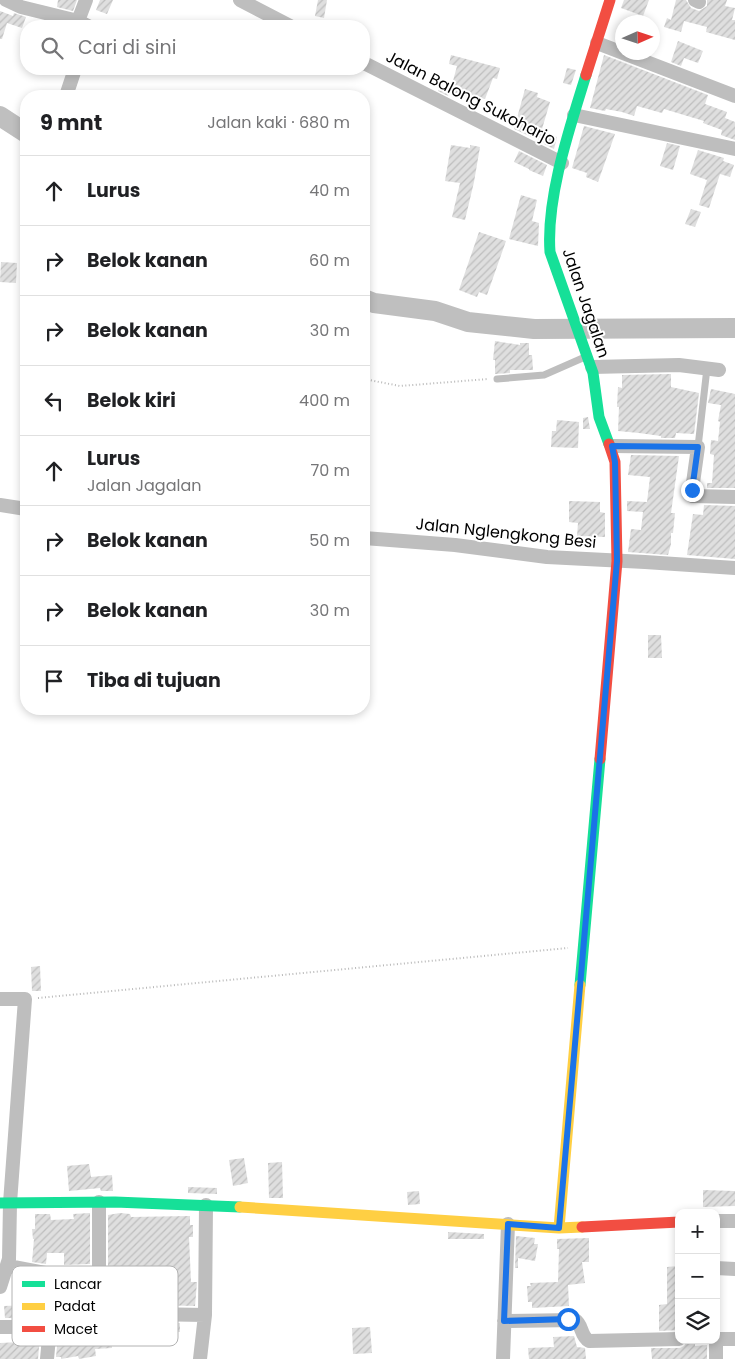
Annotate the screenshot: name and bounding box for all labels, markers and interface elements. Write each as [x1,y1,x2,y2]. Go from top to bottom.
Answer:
north arrow [615,15,660,60]
search box [20,20,370,75]
icon: search [38,34,66,62]
text: Cari di sini [78,34,176,61]
street label: Jalan Balong Sukoharjo [382,45,560,151]
text: 9 mnt [40,108,102,137]
text: Jalan kaki · 680 m [207,111,350,134]
icon: ahead [40,177,68,205]
text: Lurus [87,177,140,204]
text: 40 m [309,179,350,202]
street label: Jalan Jagalan [556,245,616,361]
icon: right [40,247,68,275]
text: Belok kanan [87,247,208,274]
text: 60 m [309,249,350,272]
icon: right [40,317,68,345]
text: Belok kanan [87,317,208,344]
text: 30 m [310,319,350,342]
icon: left [40,387,68,415]
text: Belok kiri [87,387,176,414]
text: 400 m [299,389,350,412]
text: Lurus [87,445,140,472]
icon: ahead [40,457,68,485]
text: 70 m [310,459,350,482]
text: Jalan Jagalan [87,474,201,497]
route end [681,479,704,502]
street label: Jalan Nglengkong Besi [415,512,597,554]
icon: right [40,527,68,555]
text: Belok kanan [87,527,208,554]
text: 50 m [309,529,350,552]
icon: right [40,597,68,625]
text: Belok kanan [87,597,208,624]
text: 30 m [310,599,350,622]
icon: arrive [40,667,68,695]
text: Tiba di tujuan [87,667,221,694]
map controls [675,1209,720,1344]
button: + [675,1209,720,1254]
button: − [675,1254,720,1299]
legend [12,1266,178,1346]
text: Lancar [54,1274,102,1294]
text: Padat [54,1296,96,1316]
button: layers [675,1299,720,1344]
route start [557,1308,580,1331]
text: Macet [54,1319,98,1339]

